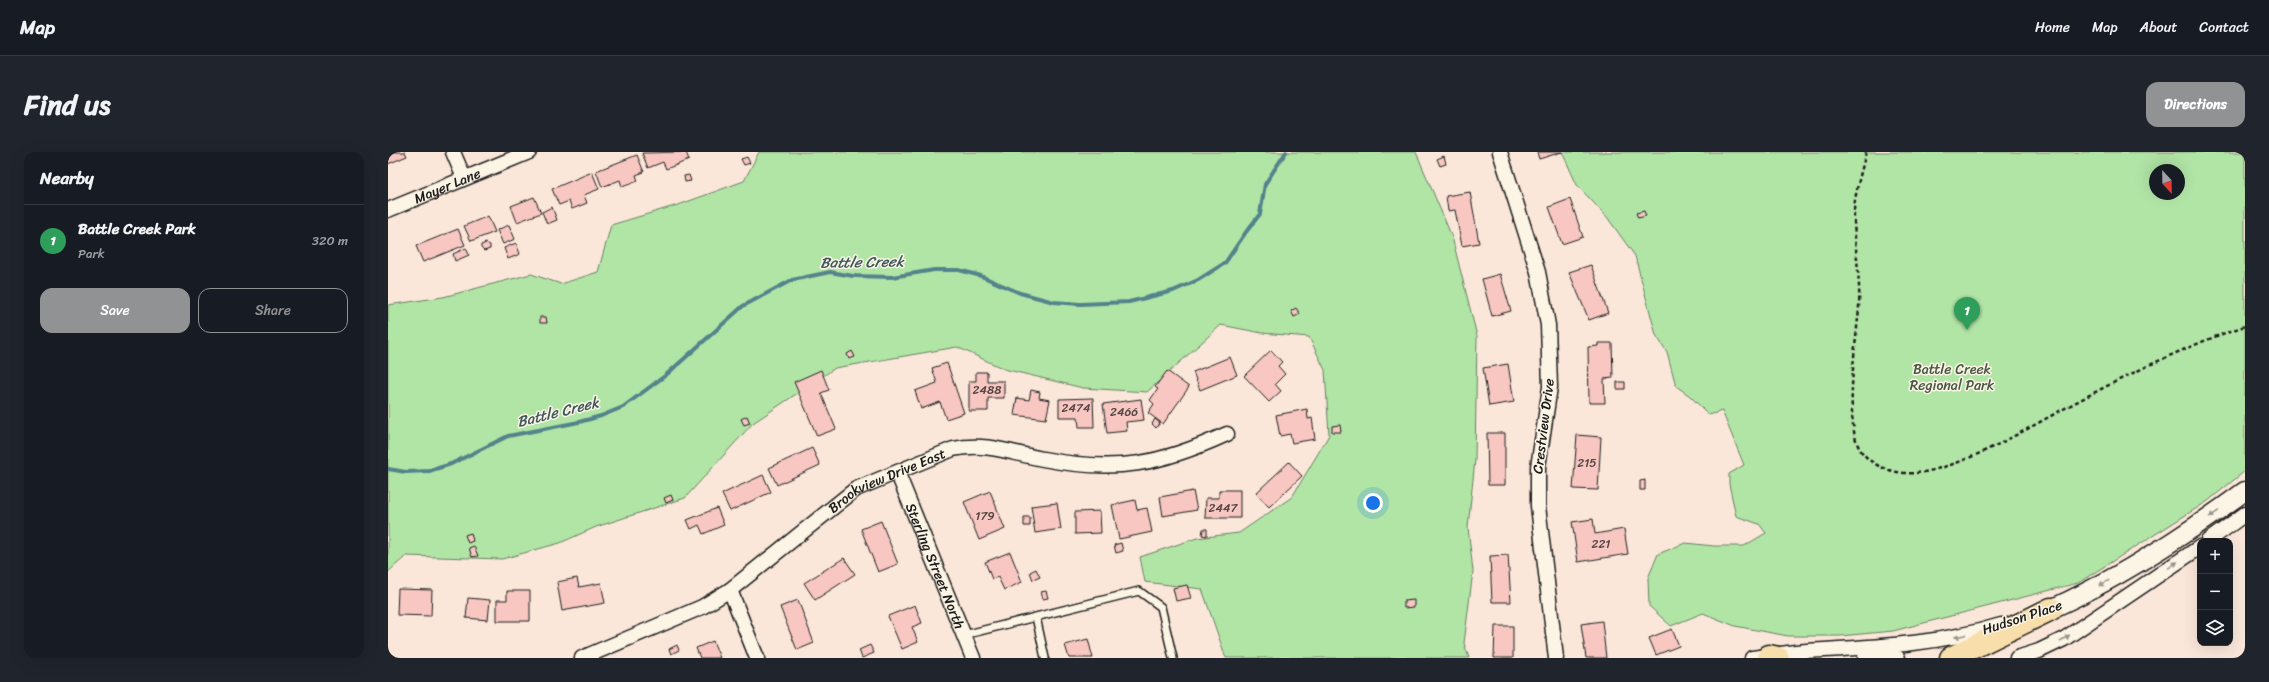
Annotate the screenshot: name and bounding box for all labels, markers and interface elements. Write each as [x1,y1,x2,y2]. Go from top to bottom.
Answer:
text: Map [20,11,55,44]
text: Home [2035,15,2070,40]
text: Map [2092,15,2118,40]
text: About [2140,15,2177,40]
text: Contact [2199,15,2249,40]
text: Find us [24,80,111,129]
button: Directions [2146,82,2245,127]
street label: Mayer Lane [410,161,485,211]
text: Nearby [40,163,94,193]
north arrow [2149,164,2185,200]
text: Battle Creek Park [78,216,196,242]
text: 1 [50,229,56,252]
text: 320 m [312,229,348,252]
text: Park [78,242,105,265]
water label: Battle Creek [820,248,905,276]
button: Save [40,288,190,333]
button: Share [198,288,348,333]
pin: 1 [1954,297,1980,330]
park label: Battle Creek Regional Park [1910,357,1995,398]
street label: Crestview Drive [1525,377,1562,475]
house number: 2488 [973,379,1001,401]
water label: Battle Creek [514,389,603,435]
house number: 2474 [1062,397,1091,419]
house number: 2466 [1110,401,1138,423]
street label: Brookview Drive East [822,441,950,520]
house number: 215 [1577,452,1597,474]
your location [1363,493,1383,513]
house number: 2447 [1209,497,1239,519]
street label: Sterling Street North [898,499,972,633]
house number: 179 [975,505,995,527]
one-way arrow [2208,510,2219,518]
house number: 221 [1592,533,1611,555]
map controls [2197,538,2233,646]
button: + [2197,538,2233,574]
one-way arrow [2168,561,2178,569]
button: − [2197,574,2233,610]
one-way arrow [2098,580,2110,587]
street label: Hudson Place [1979,593,2066,642]
button: layers [2197,610,2233,646]
one-way arrow [1954,633,1966,639]
one-way arrow [2060,634,2071,641]

